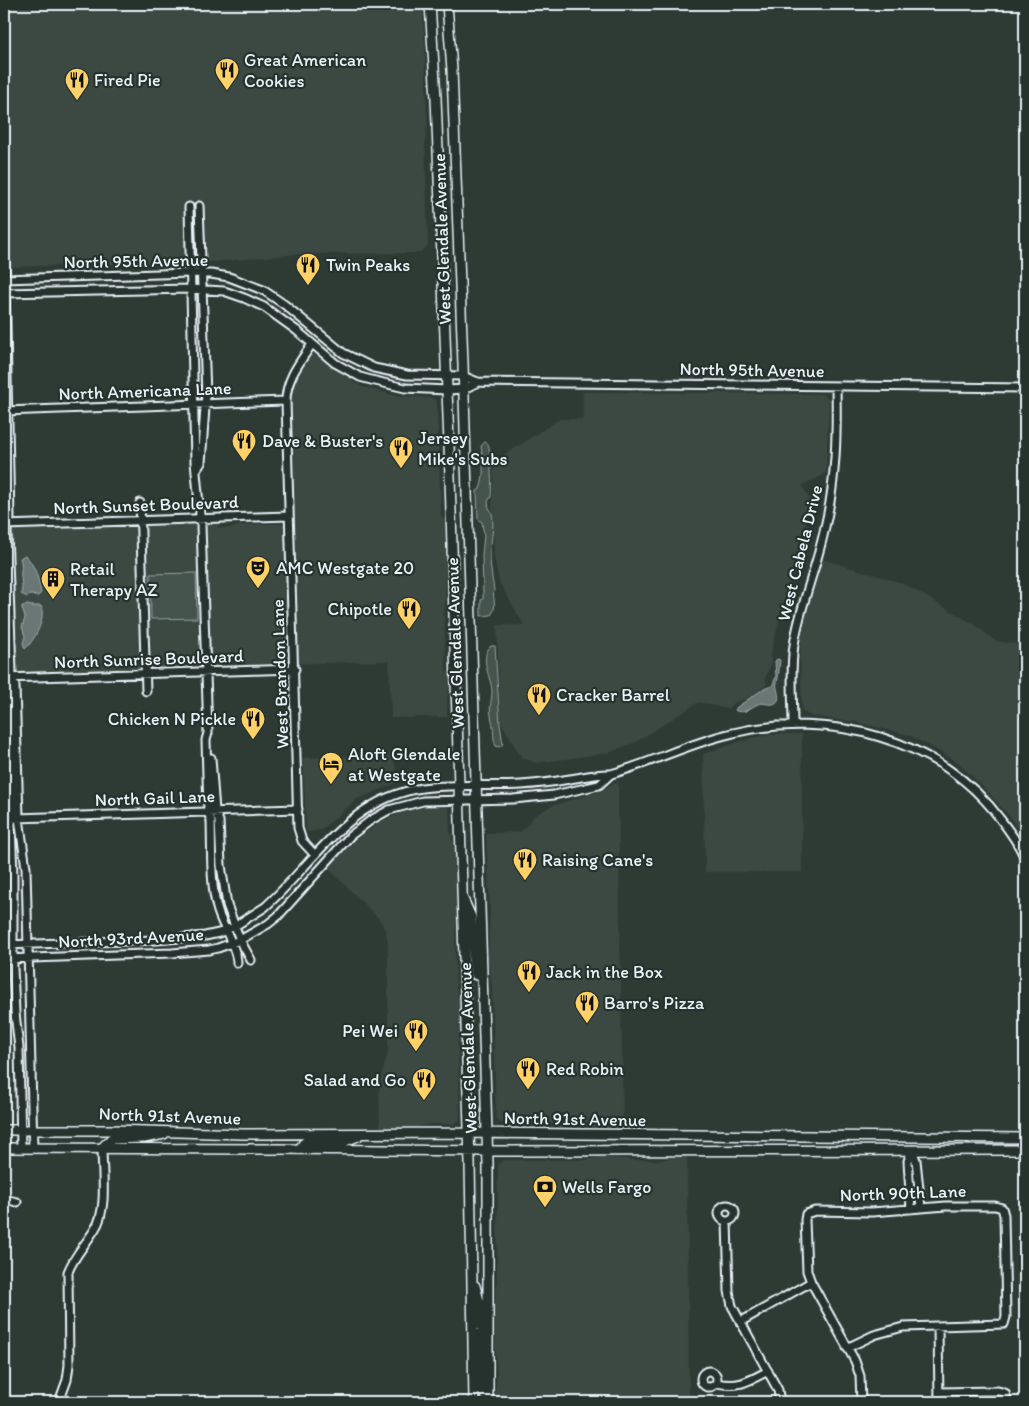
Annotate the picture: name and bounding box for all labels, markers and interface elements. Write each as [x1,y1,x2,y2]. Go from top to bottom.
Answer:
place label: Great American Cookies [244,49,366,92]
restaurant icon: Great American Cookies [214,57,240,91]
restaurant icon: Fired Pie [64,67,90,101]
place label: Fired Pie [94,69,161,91]
street label: West Glendale Avenue [428,153,456,325]
street label: North 95th Avenue [63,249,209,273]
restaurant icon: Twin Peaks [295,252,321,286]
place label: Twin Peaks [326,254,410,276]
street label: North 95th Avenue [679,358,825,382]
street label: North Americana Lane [58,377,232,405]
place label: Jersey Mike's Subs [418,427,508,470]
restaurant icon: Dave & Buster's [231,428,257,462]
place label: Dave & Buster's [262,430,383,452]
restaurant icon: Jersey Mike's Subs [388,435,414,469]
street label: West Cabela Drive [772,483,828,623]
street label: North Sunset Boulevard [53,491,239,519]
theatre icon: AMC Westgate 20 [245,555,271,589]
place label: AMC Westgate 20 [276,557,414,579]
street label: West Glendale Avenue [441,557,469,729]
place label: Retail Therapy AZ [70,558,158,601]
building icon: Retail Therapy AZ [40,566,66,600]
restaurant icon: Chipotle [396,596,422,630]
place label: Chipotle [328,598,392,620]
street label: West Brandon Lane [266,599,294,749]
street label: North Sunrise Boulevard [54,645,244,673]
restaurant icon: Cracker Barrel [526,682,552,716]
place label: Cracker Barrel [556,684,670,706]
restaurant icon: Chicken N Pickle [240,706,266,740]
place label: Chicken N Pickle [108,708,236,730]
place label: Aloft Glendale at Westgate [348,743,460,786]
hotel icon: Aloft Glendale at Westgate [318,751,344,785]
street label: North Gail Lane [94,785,216,811]
restaurant icon: Raising Cane's [512,847,538,881]
place label: Raising Cane's [542,849,653,871]
street label: North 93rd Avenue [58,923,204,953]
restaurant icon: Jack in the Box [516,959,542,993]
place label: Jack in the Box [546,961,663,983]
street label: West Glendale Avenue [454,962,482,1134]
restaurant icon: Barro's Pizza [574,990,600,1024]
place label: Barro's Pizza [604,992,705,1014]
restaurant icon: Pei Wei [403,1018,429,1052]
place label: Pei Wei [342,1020,398,1042]
restaurant icon: Red Robin [515,1056,541,1090]
place label: Red Robin [546,1058,624,1080]
restaurant icon: Salad and Go [411,1067,437,1101]
place label: Salad and Go [304,1069,406,1091]
street label: North 91st Avenue [98,1103,242,1129]
street label: North 91st Avenue [504,1107,646,1131]
bank icon: Wells Fargo [532,1174,558,1208]
place label: Wells Fargo [562,1176,651,1198]
street label: North 90th Lane [839,1180,967,1206]

